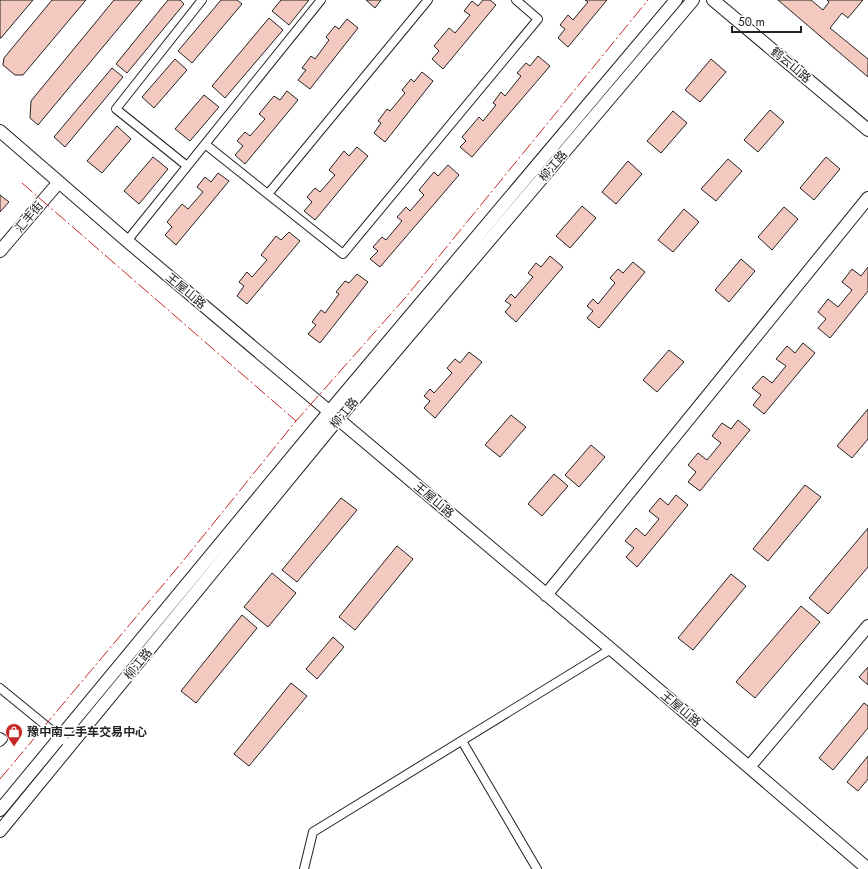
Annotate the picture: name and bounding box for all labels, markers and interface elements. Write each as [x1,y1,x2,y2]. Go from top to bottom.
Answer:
scale bar [732,8,801,34]
text: 50 m [738,13,765,31]
street label: 鹤云山路 [767,43,815,87]
street label: 柳江路 [535,146,571,186]
street label: 汇丰街 [11,197,47,237]
street label: 王屋山路 [162,269,210,313]
street label: 柳江路 [326,393,362,433]
street label: 王屋山路 [410,478,458,522]
street label: 柳江路 [120,644,156,684]
street label: 王屋山路 [657,687,705,731]
shop icon: 豫中南二手车交易中心 [4,722,24,747]
place label: 豫中南二手车交易中心 [27,723,147,741]

